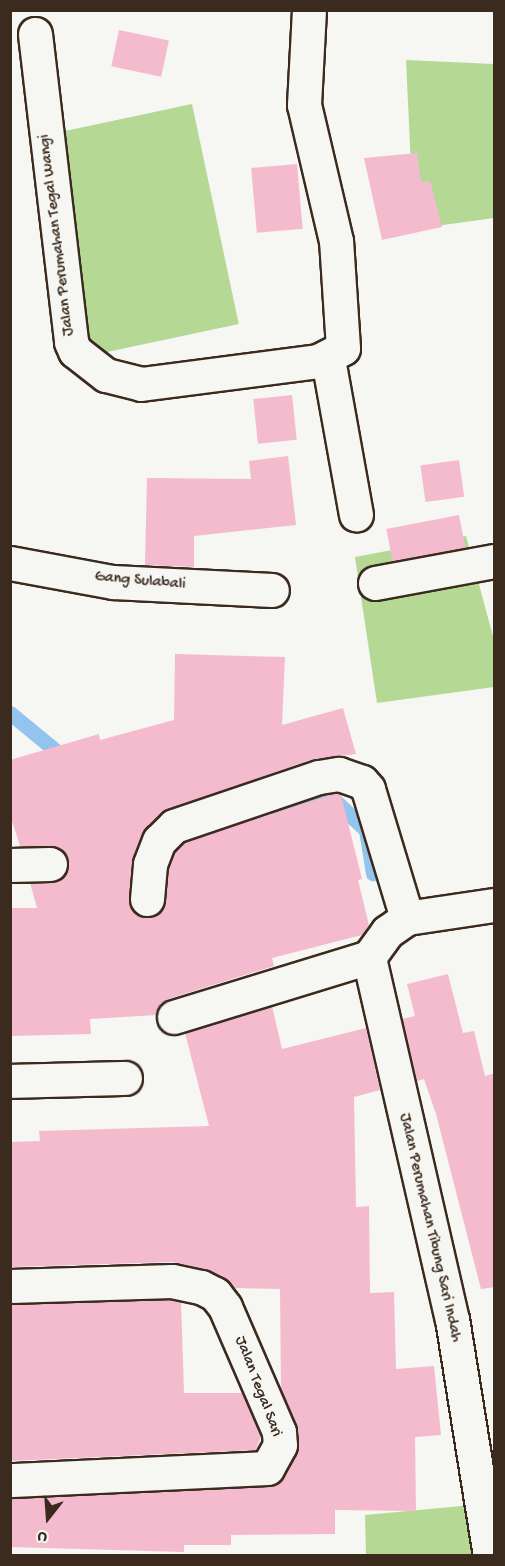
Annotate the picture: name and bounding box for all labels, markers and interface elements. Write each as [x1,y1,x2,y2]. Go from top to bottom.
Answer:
street label: Jalan Perumahan Tegal Wangi [36,133,80,337]
street label: Gang Sulabali [94,568,186,596]
street label: Jalan Perumahan Tibung Sari Indah [393,1112,465,1344]
street label: Jalan Tegal Sari [229,1334,285,1440]
north arrow [18,1488,78,1548]
text: U [35,1525,50,1546]

